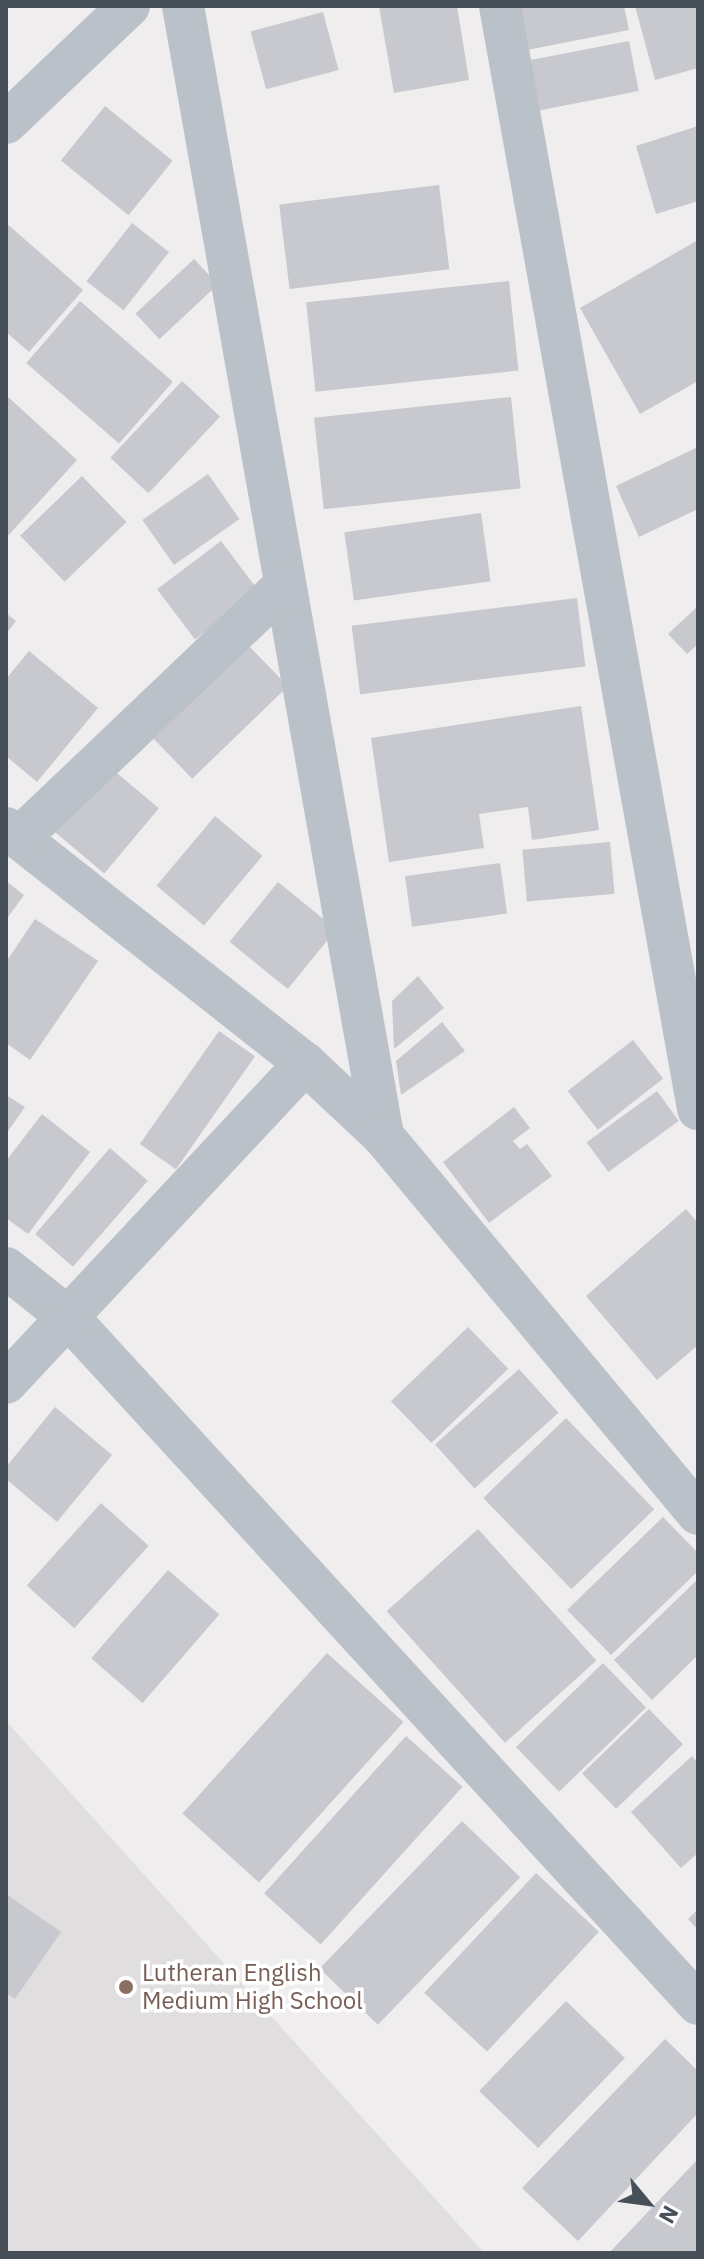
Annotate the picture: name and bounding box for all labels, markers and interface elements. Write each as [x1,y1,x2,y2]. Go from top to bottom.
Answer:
place label: Lutheran English Medium High School [142,1959,363,2015]
marker: Lutheran English Medium High School [117,1978,135,1996]
north arrow [608,2163,688,2243]
text: N [653,2201,686,2229]

